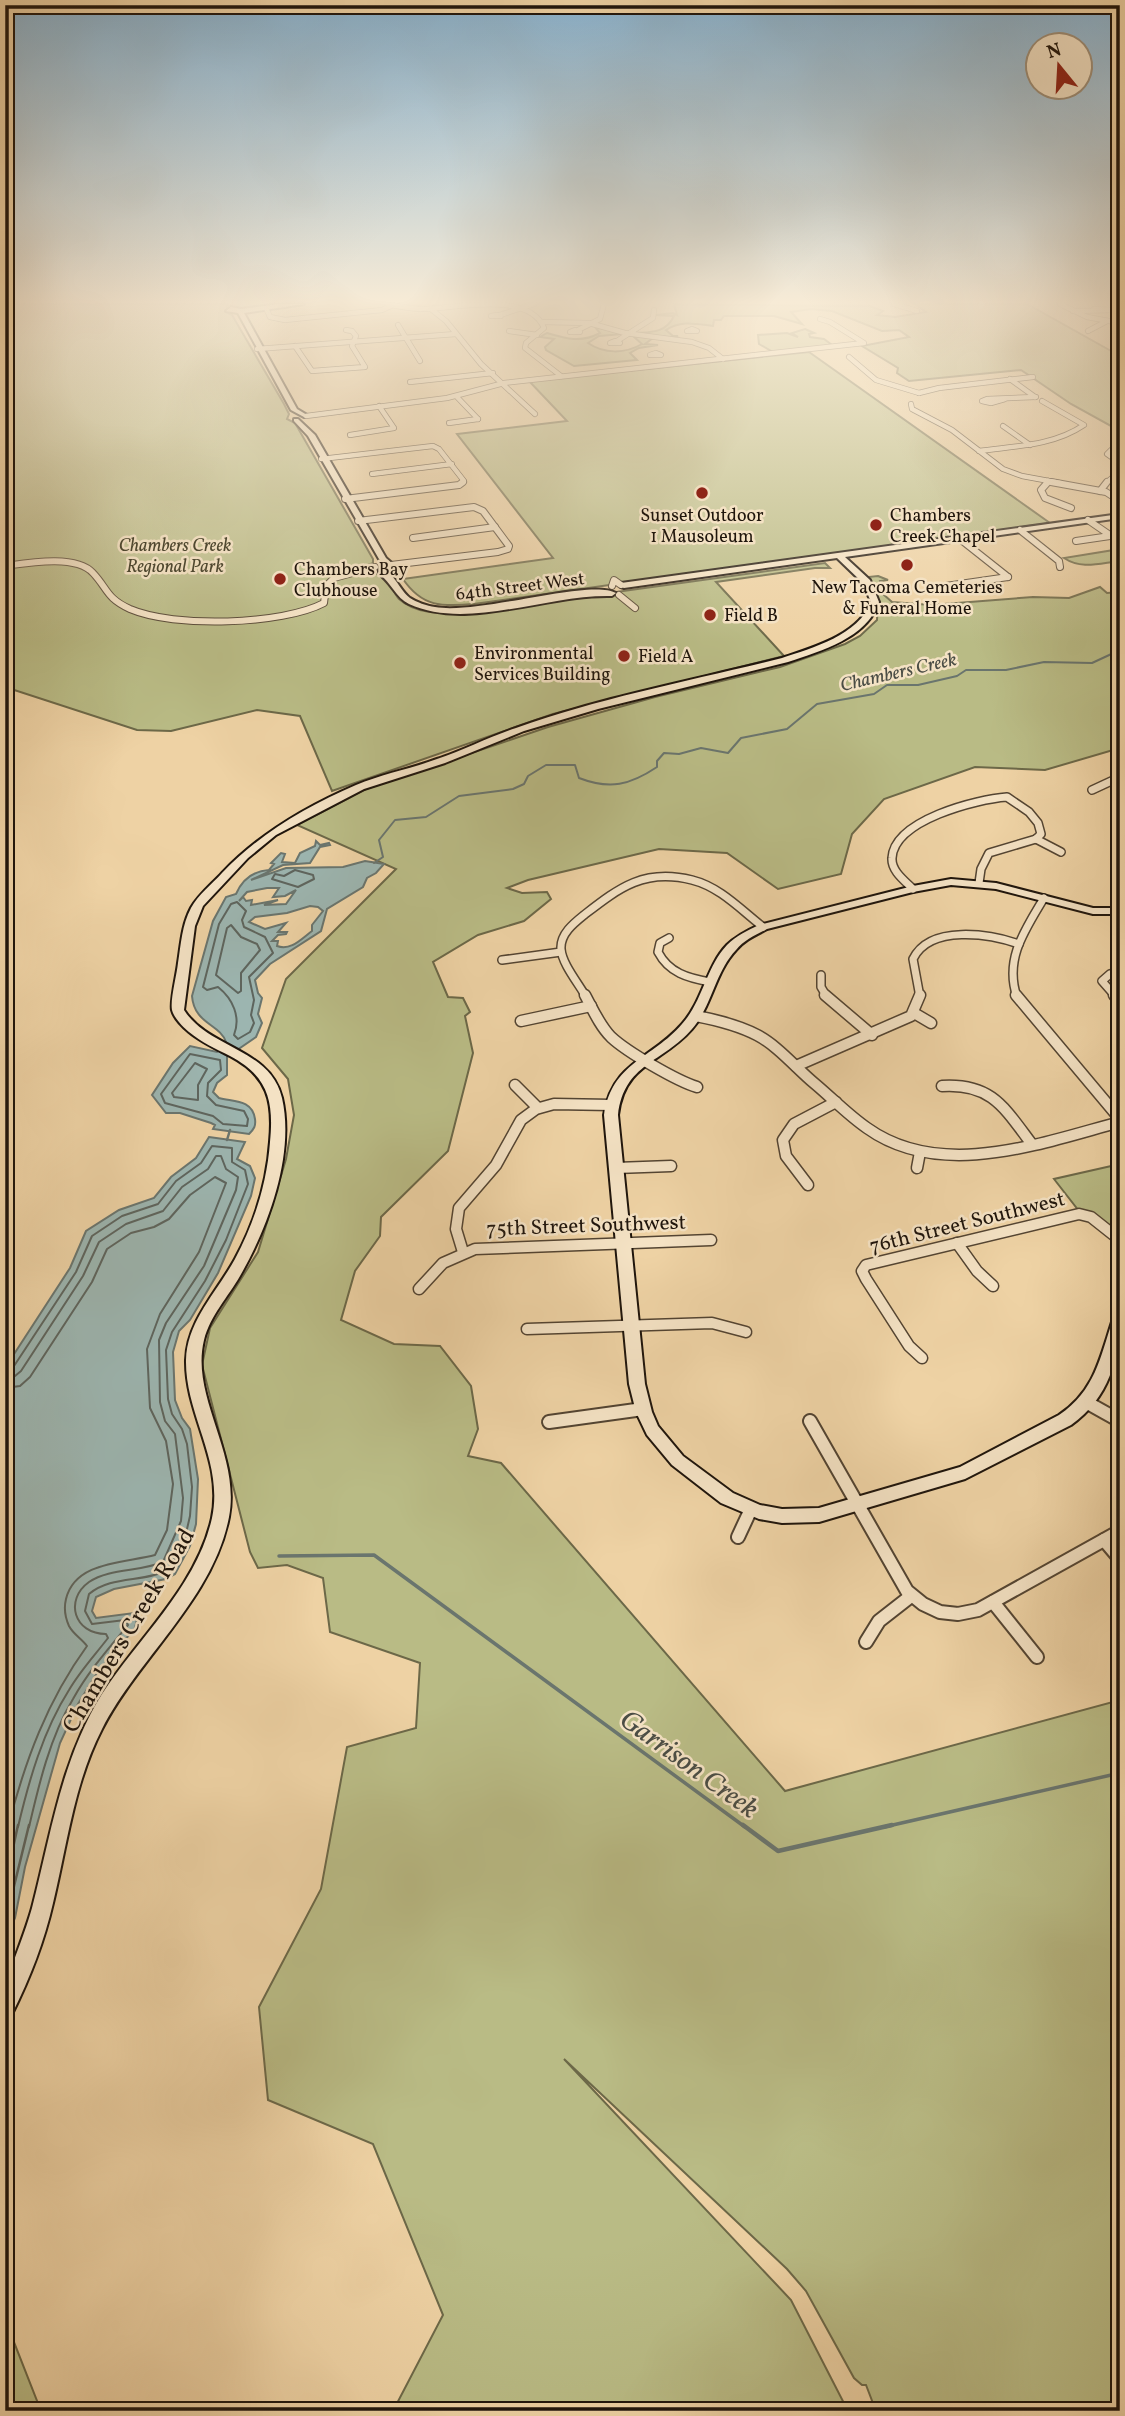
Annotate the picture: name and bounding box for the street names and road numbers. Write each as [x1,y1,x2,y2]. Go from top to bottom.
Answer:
street label: 64th Street West [454,567,586,608]
street label: 76th Street Southwest [867,1185,1068,1262]
street label: 75th Street Southwest [486,1209,686,1244]
street label: Chambers Creek Road [55,1522,204,1740]

